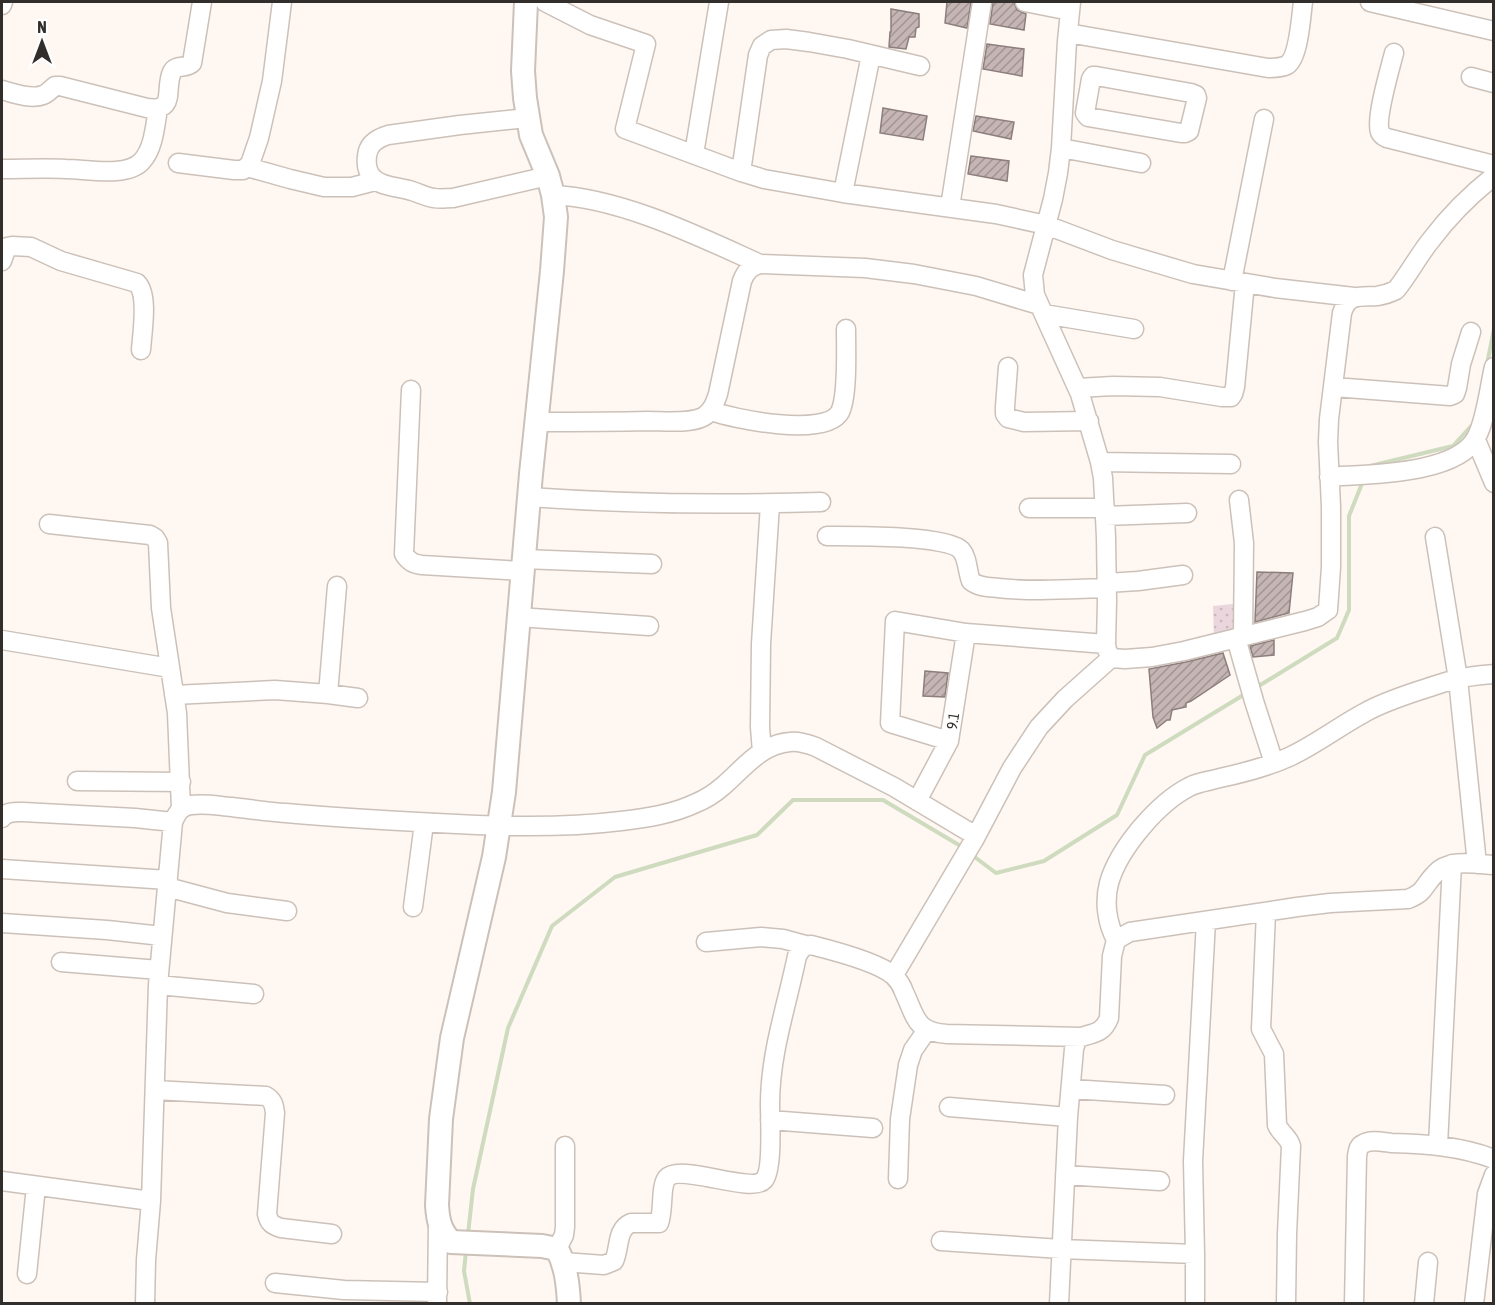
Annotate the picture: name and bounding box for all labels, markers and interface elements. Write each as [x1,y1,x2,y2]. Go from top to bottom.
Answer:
north arrow [12,12,72,72]
text: N [37,18,47,36]
street label: 9.1 [943,711,962,731]

